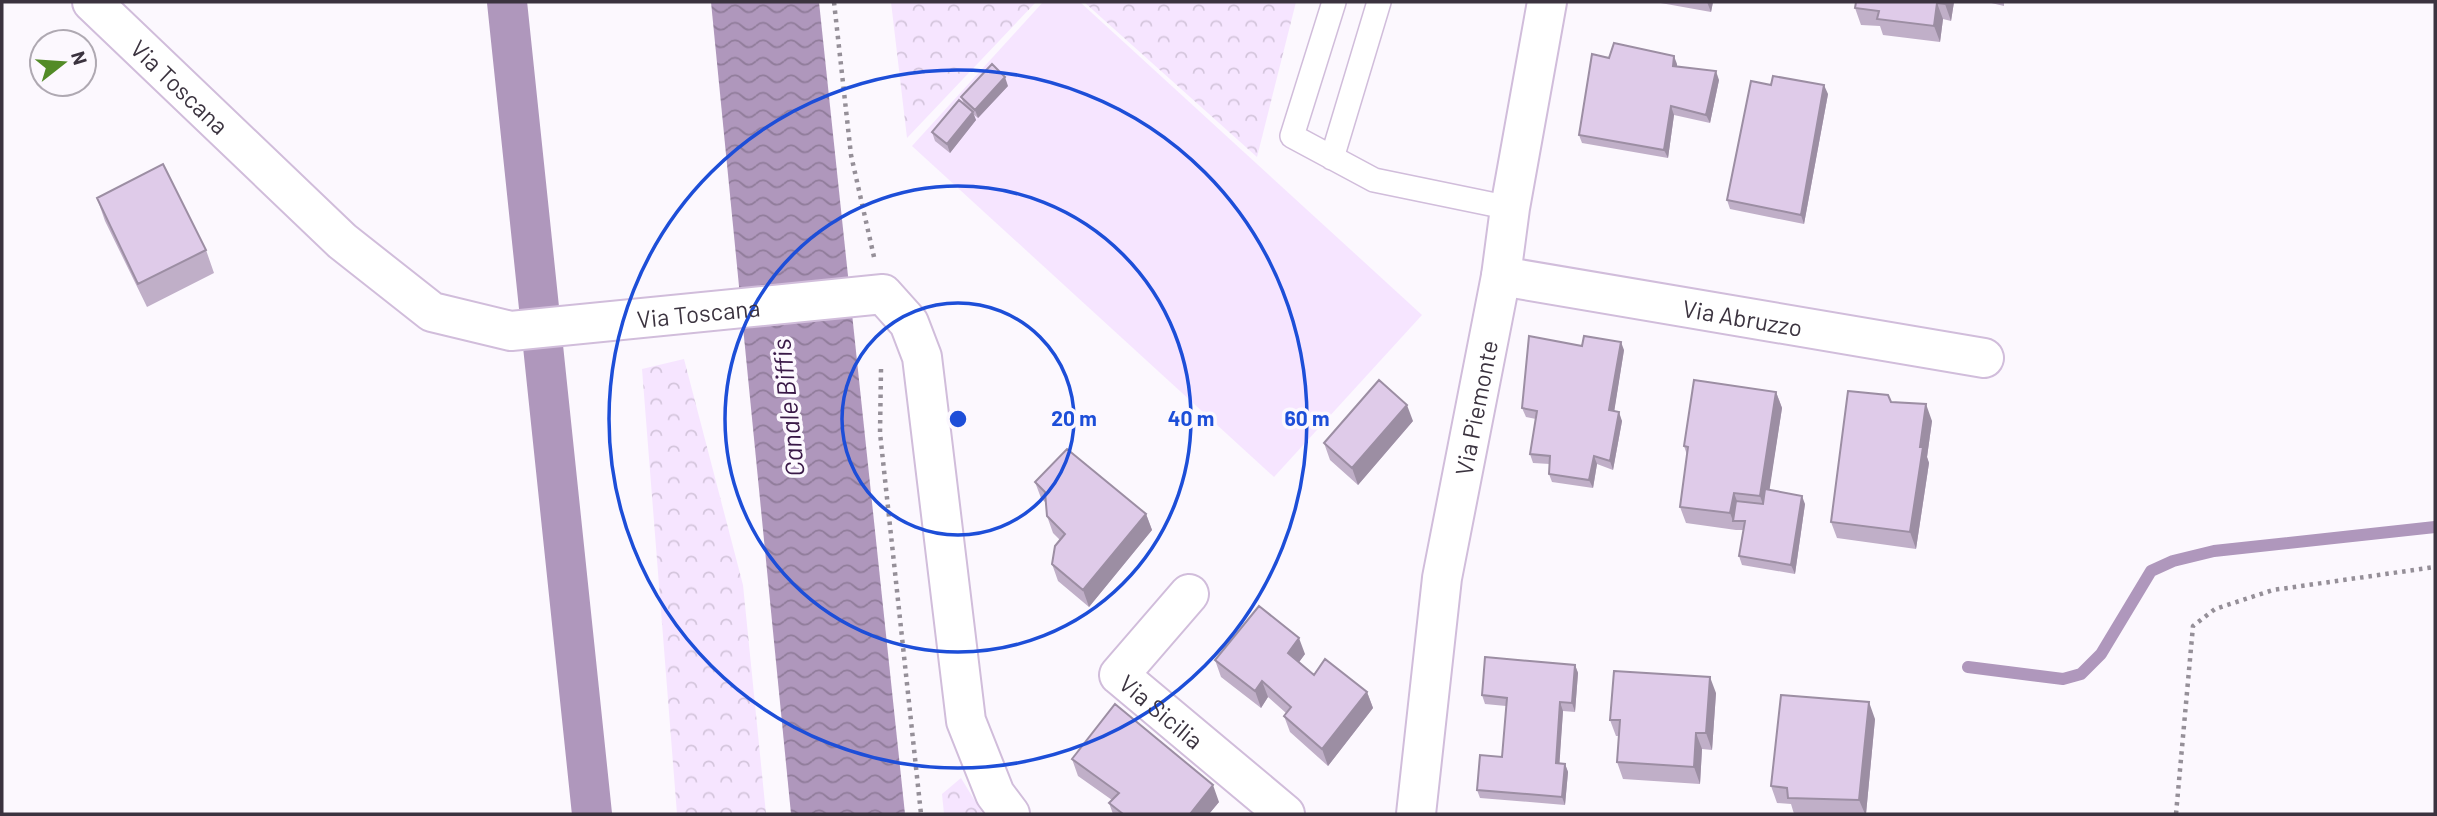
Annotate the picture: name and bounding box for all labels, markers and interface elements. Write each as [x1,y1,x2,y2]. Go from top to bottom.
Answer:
north arrow [28,28,98,98]
street label: Via Toscana [125,33,235,140]
text: N [67,48,93,67]
street label: Via Toscana [635,292,761,333]
street label: Via Abruzzo [1680,293,1805,341]
water label: Canale Biffis [764,337,810,479]
street label: Via Piemonte [1448,337,1503,478]
text: 20 m [1051,405,1097,430]
text: 40 m [1168,405,1214,430]
text: 60 m [1285,405,1329,430]
centre of rings [946,407,970,431]
street label: Via Sicilia [1114,668,1210,754]

